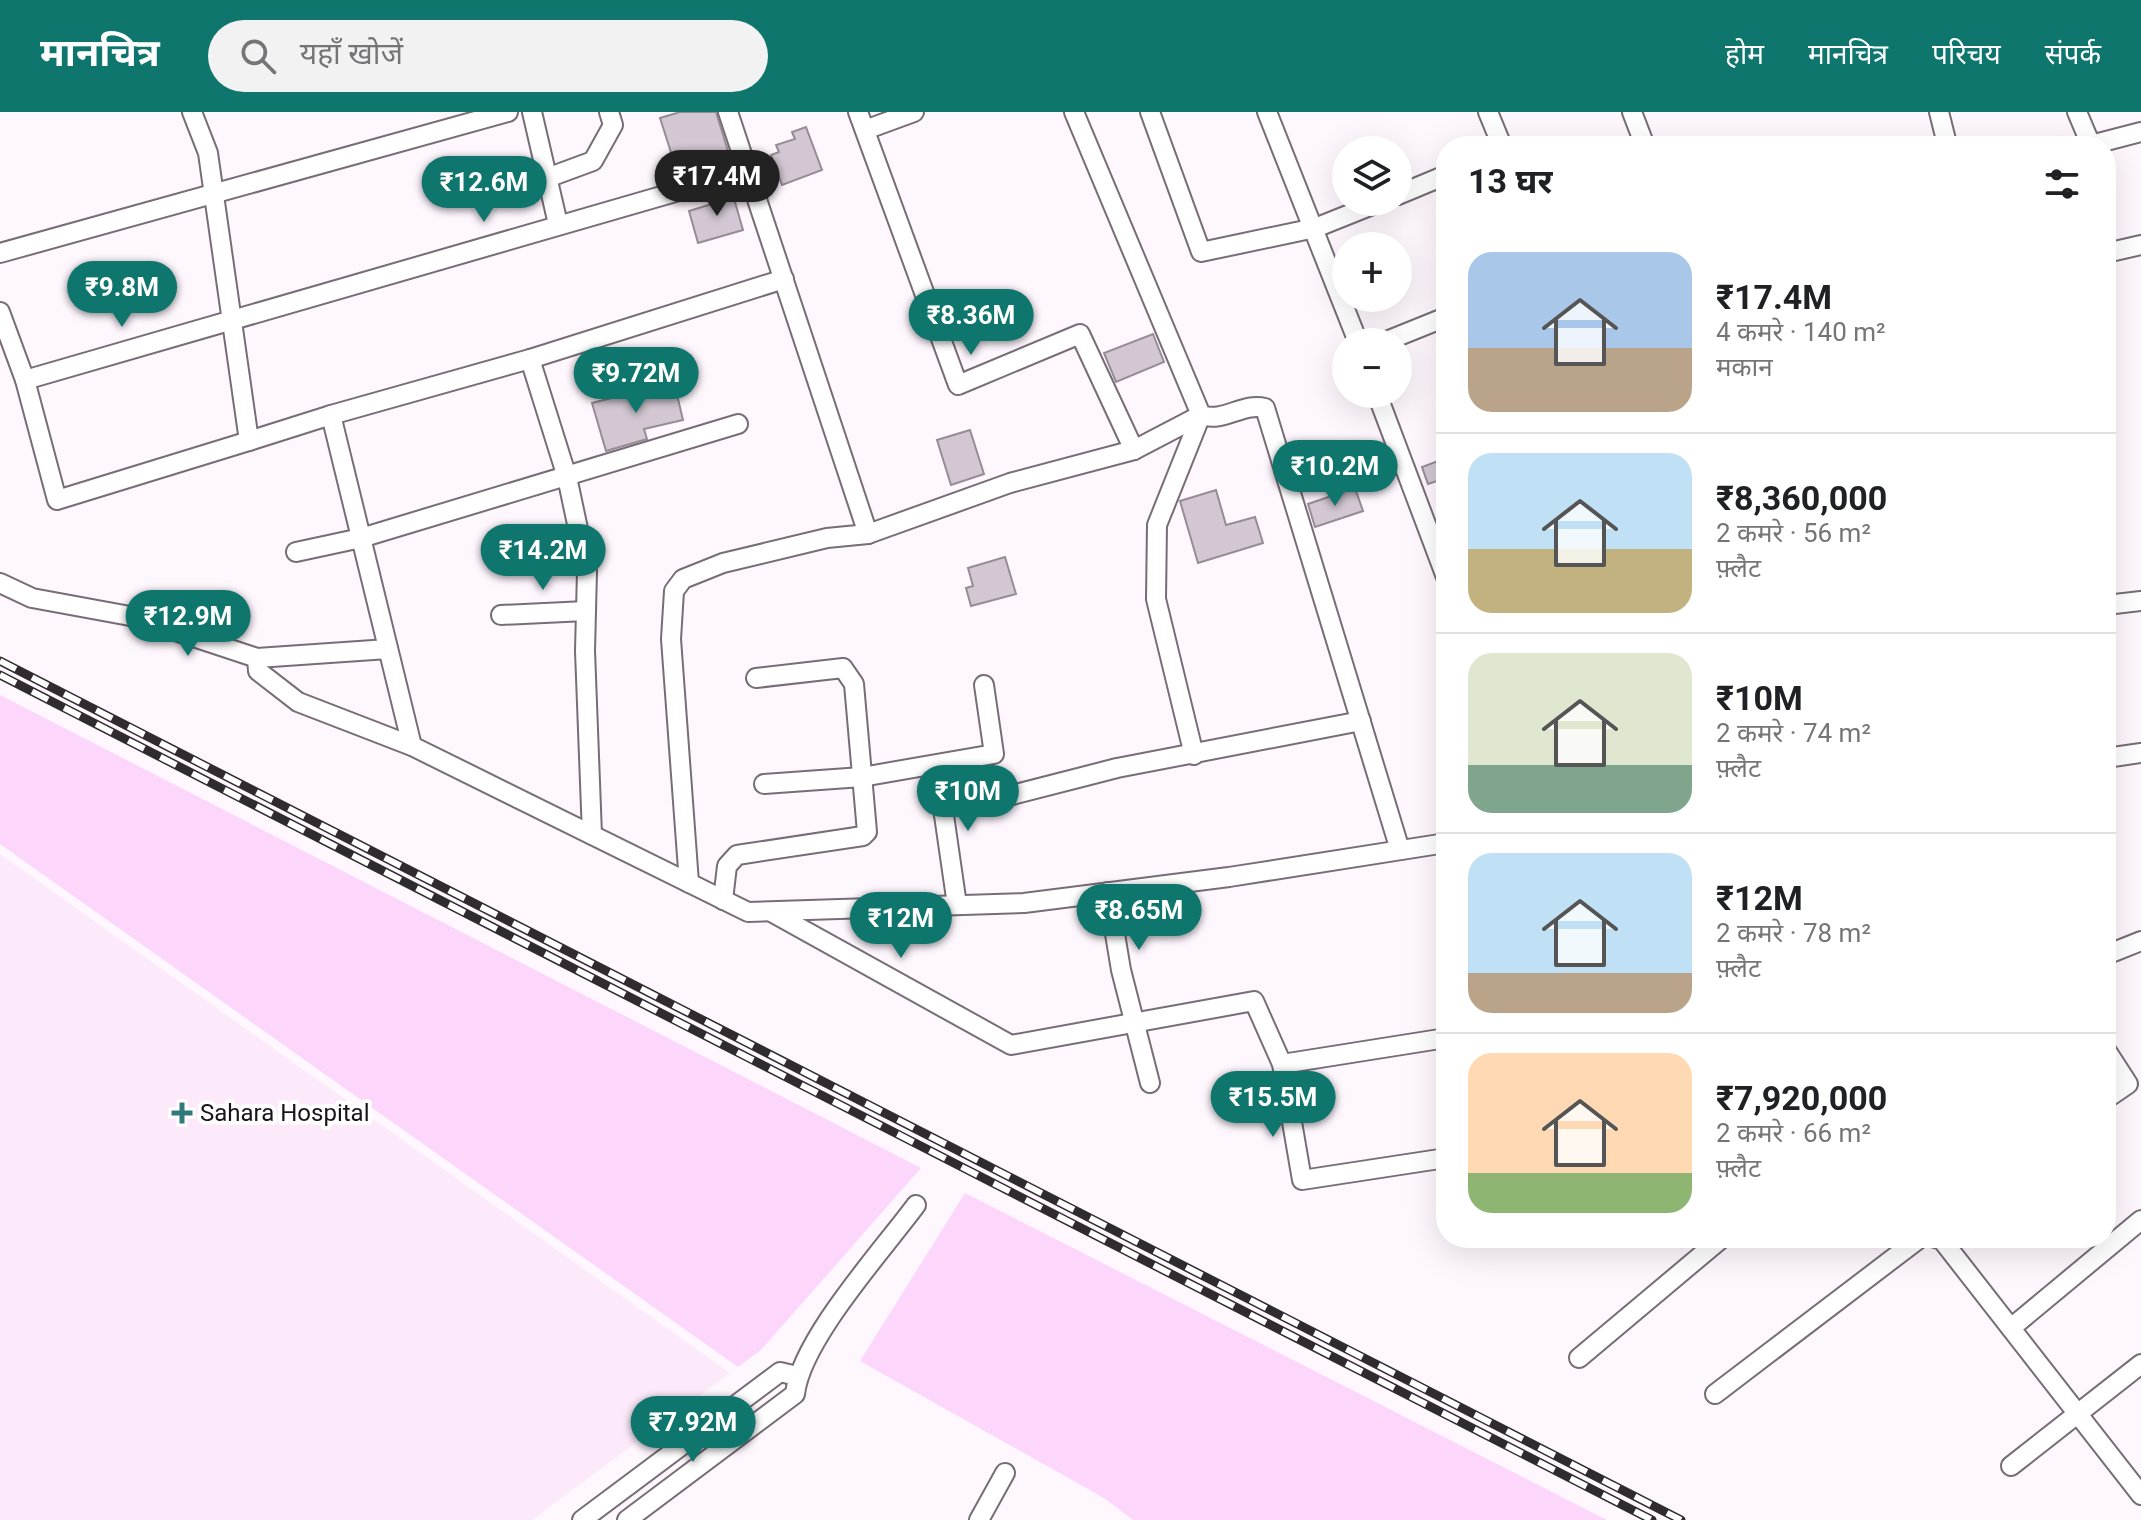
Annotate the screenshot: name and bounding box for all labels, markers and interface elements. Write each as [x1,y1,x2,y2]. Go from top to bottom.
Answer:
search box [208,20,768,92]
text: मानचित्र [40,31,160,75]
icon: search [236,34,280,78]
text: यहाँ खोजें [300,36,403,71]
text: होम [1725,38,1764,71]
text: मानचित्र [1808,38,1888,71]
text: परिचय [1932,38,2001,71]
text: संपर्क [2045,38,2101,71]
map controls [1332,136,1412,408]
button: layers [1332,136,1412,216]
pin: ₹17.4M [652,150,782,218]
pin: ₹12.6M [419,156,549,224]
text: ₹17.4M [673,161,761,191]
text: 13 घर [1468,161,1553,201]
icon: filters [2040,162,2084,206]
text: ₹12.6M [440,167,528,197]
button: + [1332,232,1412,312]
pin: ₹9.8M [66,261,178,329]
text: ₹9.8M [85,272,159,302]
text: ₹17.4M [1716,277,1832,317]
icon: home [1532,284,1628,380]
pin: ₹8.36M [906,289,1036,357]
text: ₹8.36M [927,300,1015,330]
text: 4 कमरे · 140 m² [1716,317,1886,347]
button: − [1332,328,1412,408]
pin: ₹9.72M [571,347,701,415]
text: मकान [1716,352,1773,382]
text: ₹9.72M [592,358,680,388]
pin: ₹10.2M [1270,440,1400,508]
text: ₹10.2M [1291,451,1379,481]
text: ₹8,360,000 [1716,478,1887,518]
icon: home [1532,485,1628,581]
text: 2 कमरे · 56 m² [1716,518,1871,548]
pin: ₹14.2M [478,524,608,592]
text: ₹14.2M [499,535,587,565]
text: फ़्लैट [1716,553,1761,583]
pin: ₹12.9M [123,590,253,658]
text: ₹12.9M [144,601,232,631]
text: ₹10M [1716,678,1803,718]
icon: home [1532,685,1628,781]
text: 2 कमरे · 74 m² [1716,718,1871,748]
text: फ़्लैट [1716,753,1761,783]
pin: ₹10M [921,765,1015,833]
text: ₹10M [935,776,1001,806]
text: ₹12M [1716,878,1803,918]
pin: ₹8.65M [1074,884,1204,952]
icon: home [1532,885,1628,981]
pin: ₹12M [854,892,948,960]
text: ₹8.65M [1095,895,1183,925]
text: ₹12M [868,903,934,933]
text: 2 कमरे · 78 m² [1716,918,1871,948]
text: फ़्लैट [1716,953,1761,983]
pin: ₹15.5M [1208,1071,1338,1139]
text: ₹7,920,000 [1716,1078,1887,1118]
text: ₹15.5M [1229,1082,1317,1112]
icon: home [1532,1085,1628,1181]
place label: Sahara Hospital [200,1099,370,1127]
marker: Sahara Hospital [171,1102,193,1124]
text: 2 कमरे · 66 m² [1716,1118,1871,1148]
text: फ़्लैट [1716,1153,1761,1183]
pin: ₹7.92M [628,1396,758,1464]
text: ₹7.92M [649,1407,737,1437]

